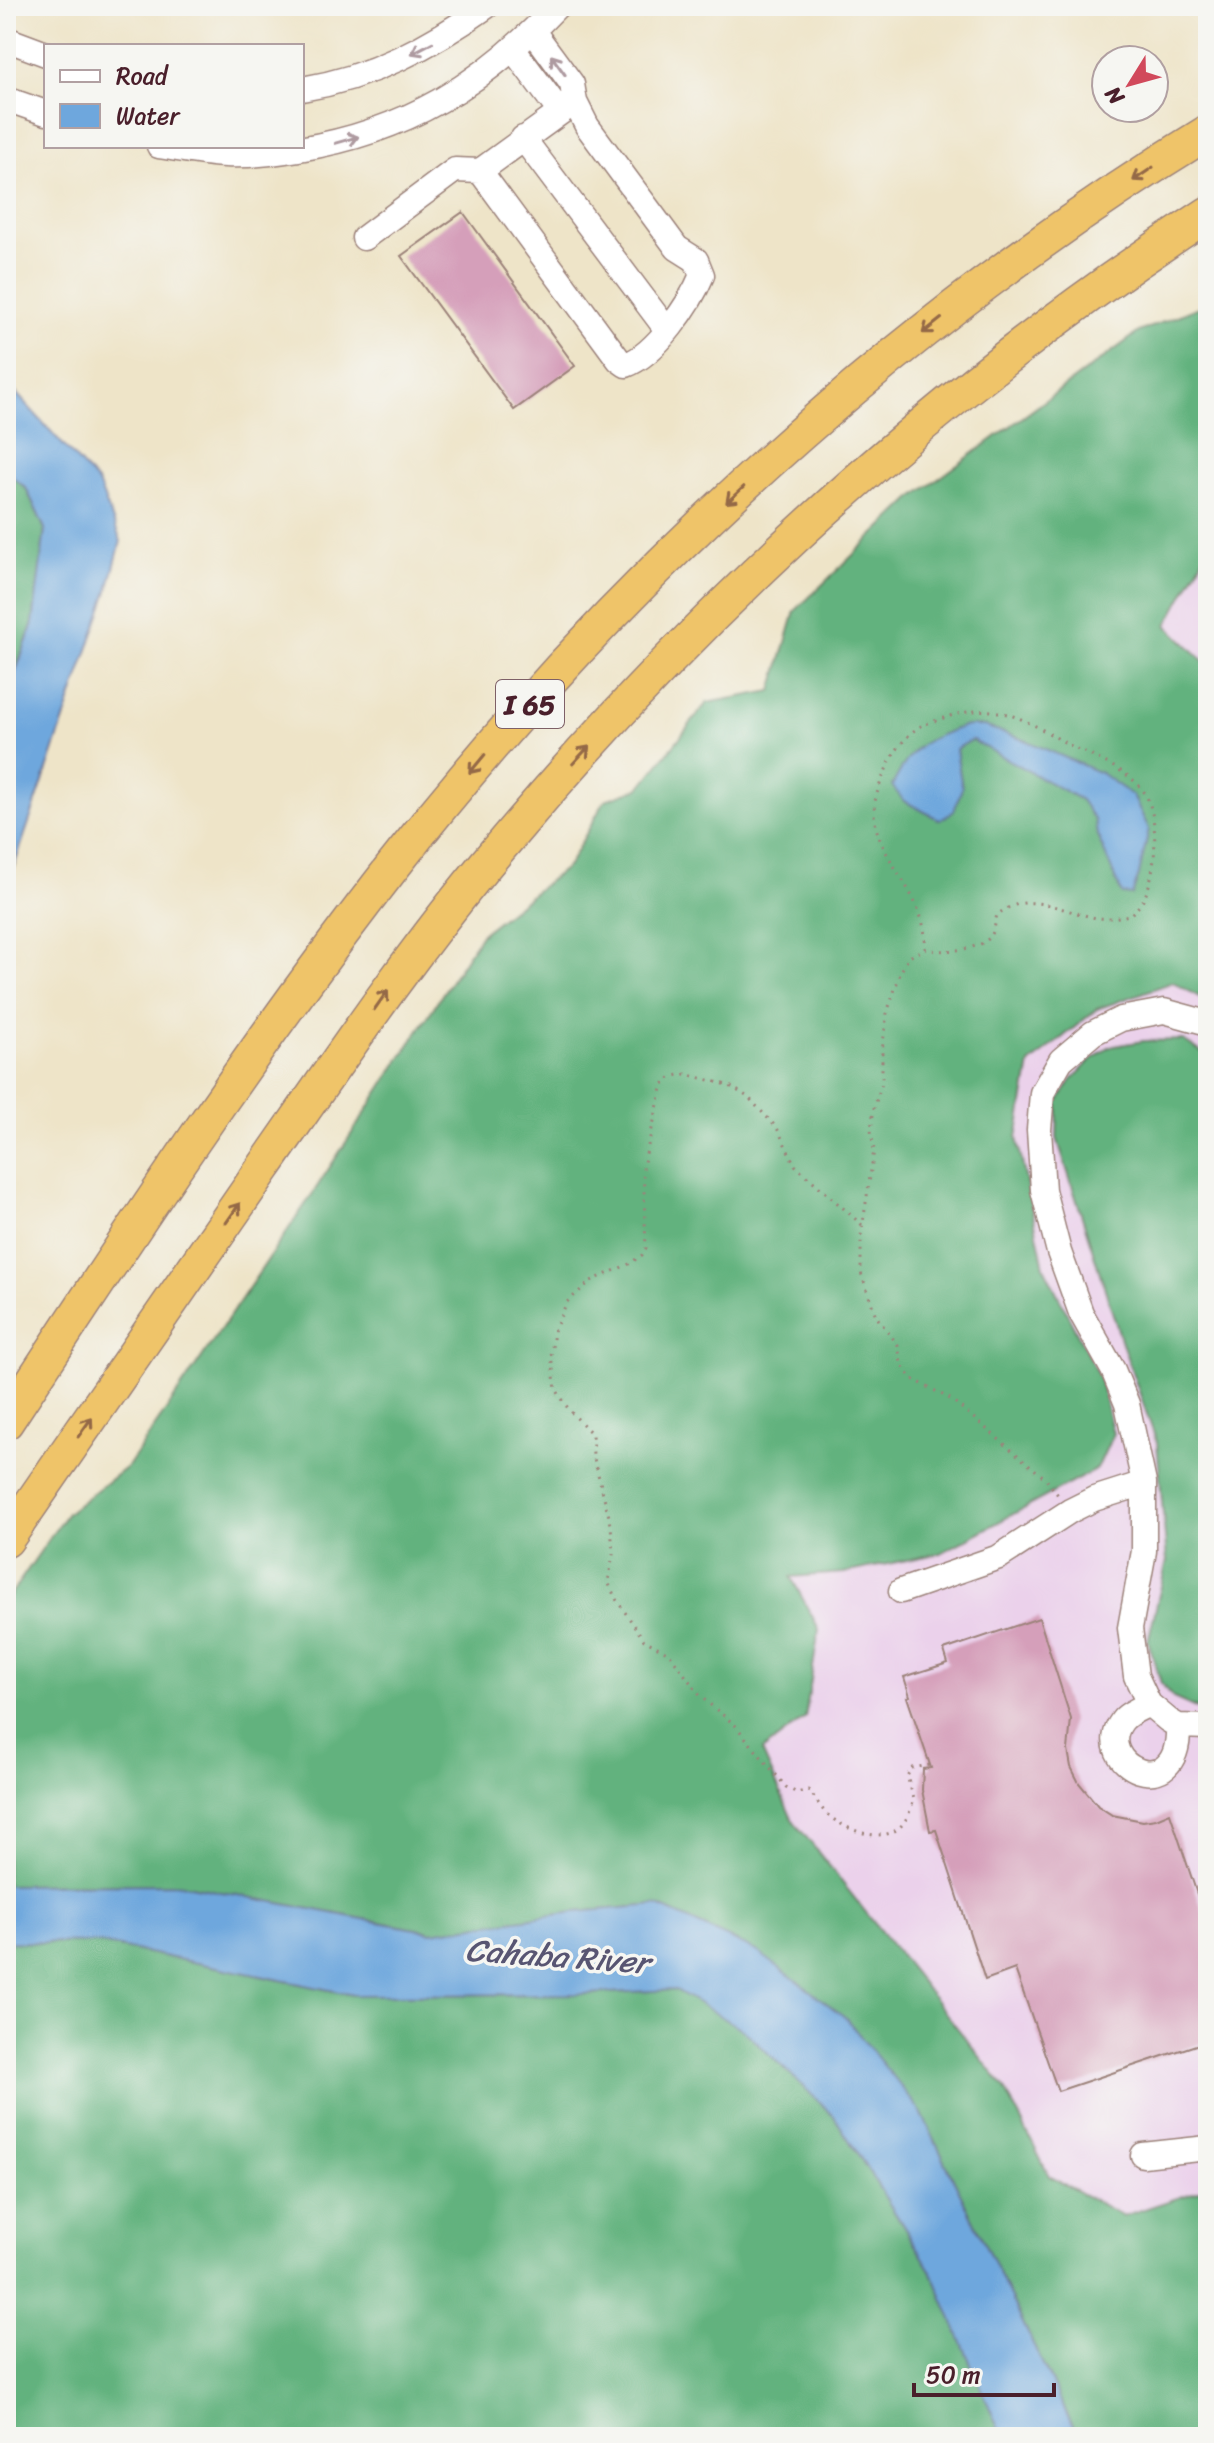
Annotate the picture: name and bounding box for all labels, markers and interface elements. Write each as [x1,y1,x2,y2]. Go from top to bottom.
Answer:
one-way arrow [410,41,434,57]
legend [44,44,304,148]
north arrow [1090,44,1170,124]
text: Road [116,55,170,97]
one-way arrow [550,55,567,76]
text: N [1094,77,1135,114]
text: Water [116,95,181,137]
one-way arrow [333,131,359,146]
one-way arrow [1132,166,1154,182]
one-way arrow [922,318,943,335]
one-way arrow [725,486,745,504]
road number: I 65 [496,680,564,728]
one-way arrow [571,745,589,765]
one-way arrow [468,753,486,773]
one-way arrow [373,989,389,1011]
one-way arrow [225,1203,241,1225]
one-way arrow [76,1416,93,1438]
water label: Cahaba River [464,1922,656,1992]
scale bar [914,2347,1054,2397]
text: 50 m [926,2354,981,2396]

